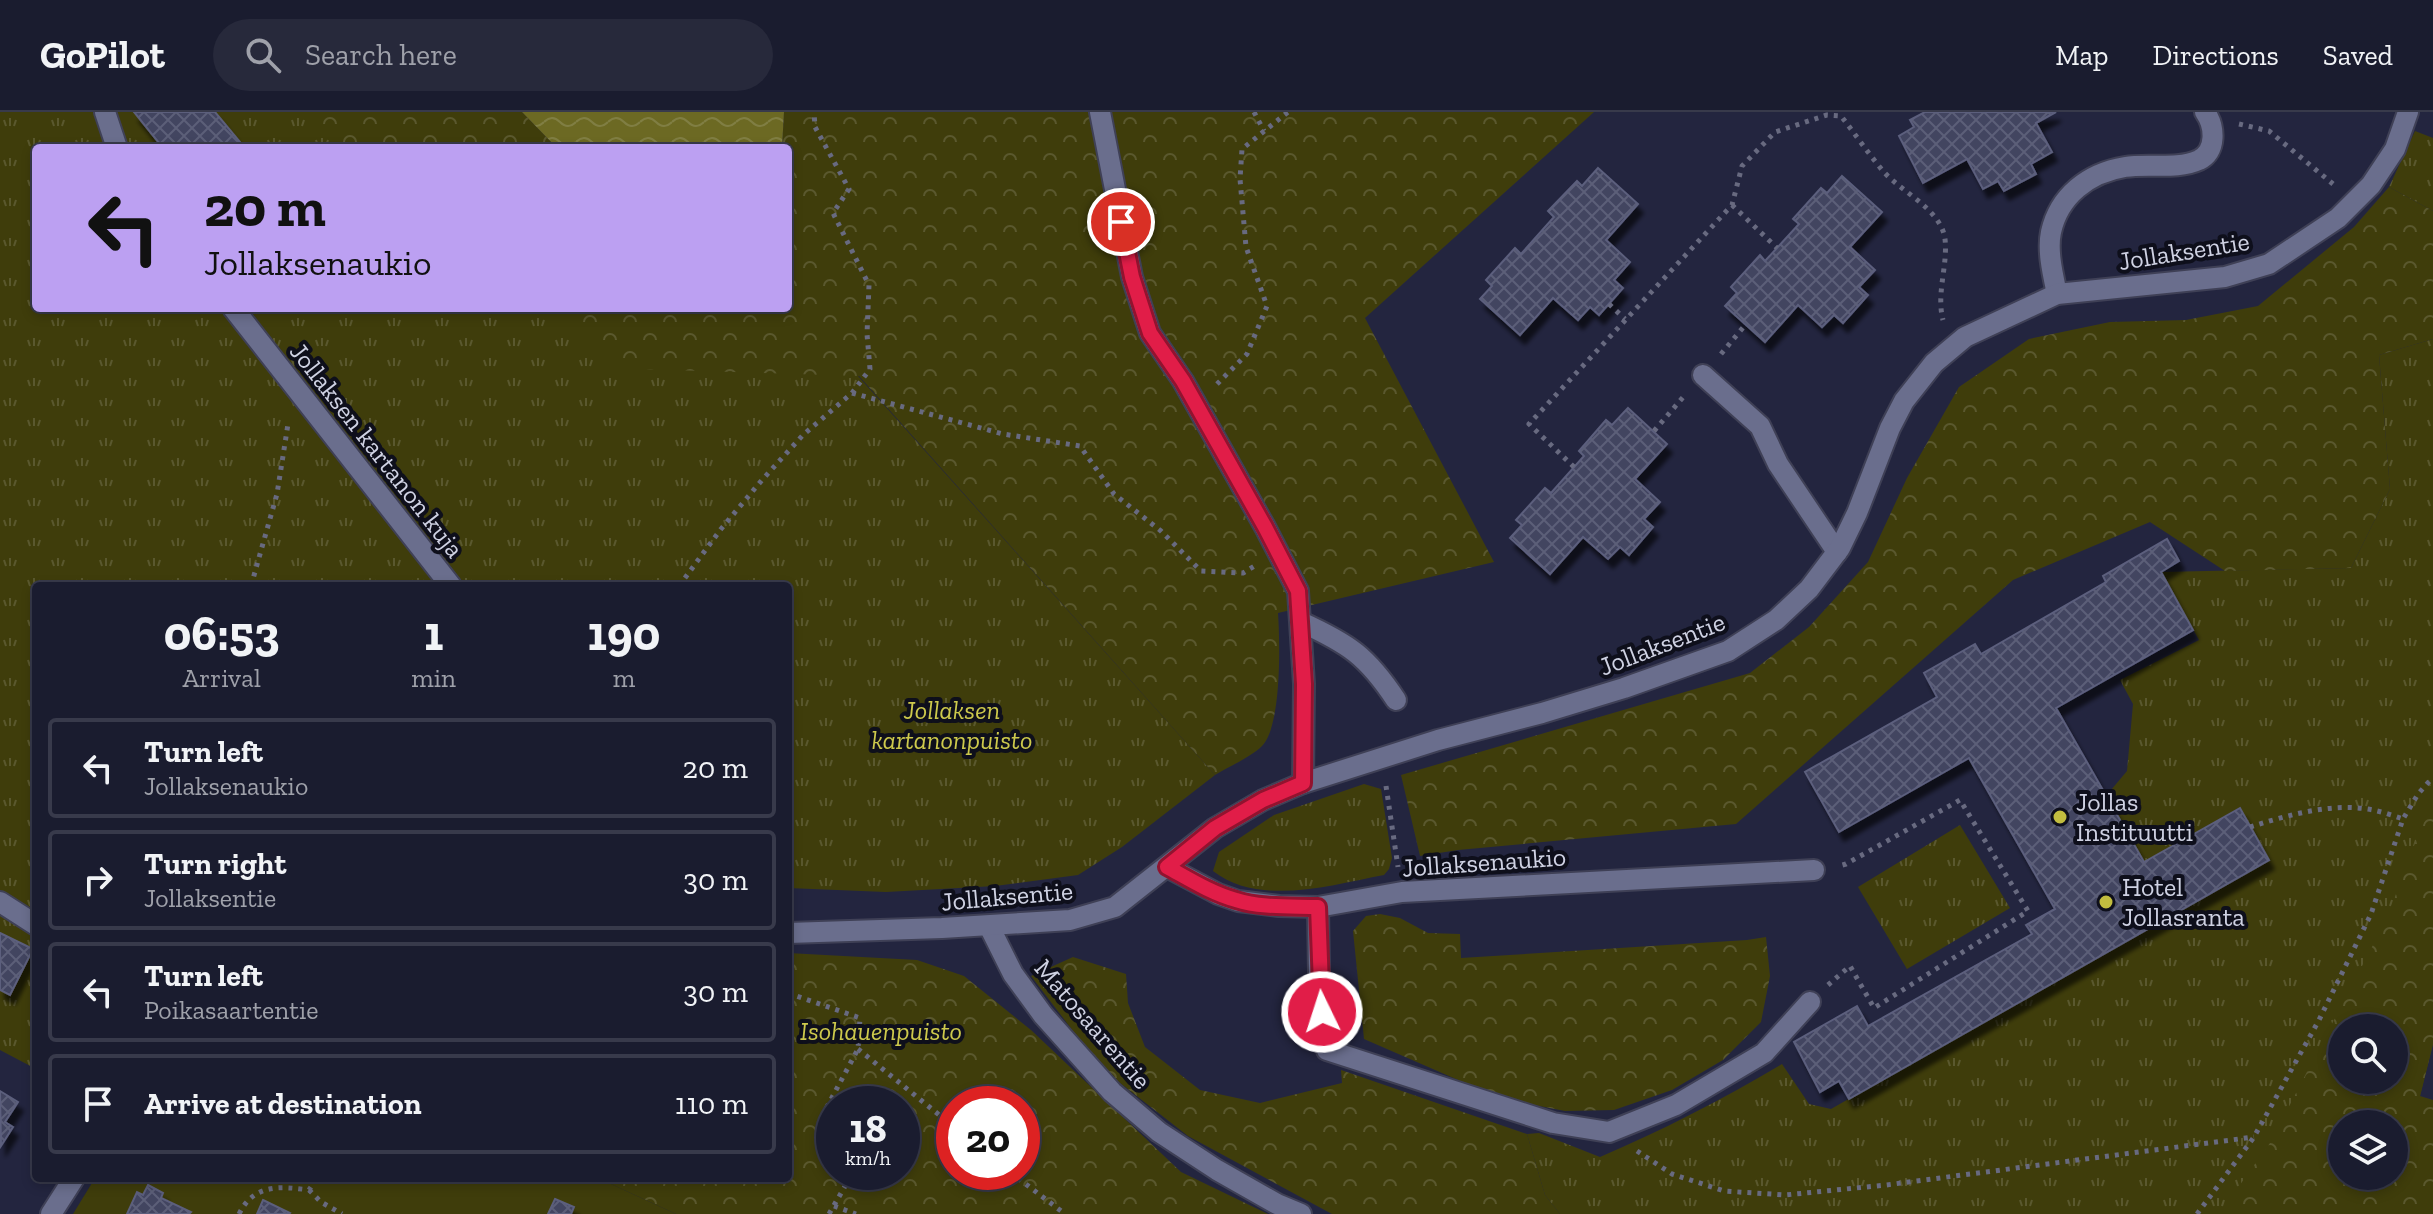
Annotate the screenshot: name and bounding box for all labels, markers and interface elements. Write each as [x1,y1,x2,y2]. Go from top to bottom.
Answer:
search box [213,19,773,91]
text: GoPilot [40,32,165,78]
icon: search [241,33,285,77]
text: Search here [305,37,457,73]
text: Map [2055,39,2108,72]
text: Directions [2152,39,2279,72]
text: Saved [2323,39,2393,72]
text: 20 m [204,173,326,240]
icon: left [72,176,176,280]
pin [1087,188,1155,256]
icon: arrive [1099,200,1143,244]
street label: Jollaksentie [2116,225,2252,277]
text: Jollaksenaukio [204,241,431,284]
street label: Jollaksen kartanon kuja [283,336,471,564]
text: 06:53 [164,605,280,662]
text: 1 [424,605,443,662]
text: 190 [588,605,660,662]
street label: Jollaksentie [1595,605,1729,683]
text: Arrival [182,662,261,694]
text: min [411,662,456,694]
text: m [613,662,635,694]
park label: Jollaksen kartanonpuisto [871,694,1033,756]
text: Turn left [144,734,263,770]
icon: left [76,746,120,790]
text: 20 m [683,750,748,786]
text: Jollaksenaukio [144,770,308,802]
place label: Jollas Instituutti [2076,786,2193,848]
marker: Jollas Instituutti [2051,808,2069,826]
street label: Jollaksenaukio [1401,840,1567,884]
text: Turn right [144,846,286,882]
icon: right [76,858,120,902]
text: 30 m [683,862,748,898]
place label: Hotel Jollasranta [2122,871,2245,933]
street label: Jollaksentie [940,874,1074,918]
text: Jollaksentie [144,882,276,914]
marker: Hotel Jollasranta [2097,893,2115,911]
street label: Matosaarentie [1028,952,1158,1096]
text: Turn left [144,958,263,994]
icon: left [76,970,120,1014]
position arrow [1280,970,1364,1054]
text: 30 m [683,974,748,1010]
text: Poikasaartentie [144,994,318,1026]
map controls [2328,1014,2408,1190]
button: search [2328,1014,2408,1094]
park label: Isohauenpuisto [800,1015,962,1047]
icon: arrive [76,1082,120,1126]
text: Arrive at destination [144,1086,421,1122]
text: 110 m [675,1086,748,1122]
speed limit sign: 20 [936,1086,1040,1190]
text: 18 [849,1104,887,1152]
button: layers [2328,1110,2408,1190]
text: km/h [845,1146,891,1170]

